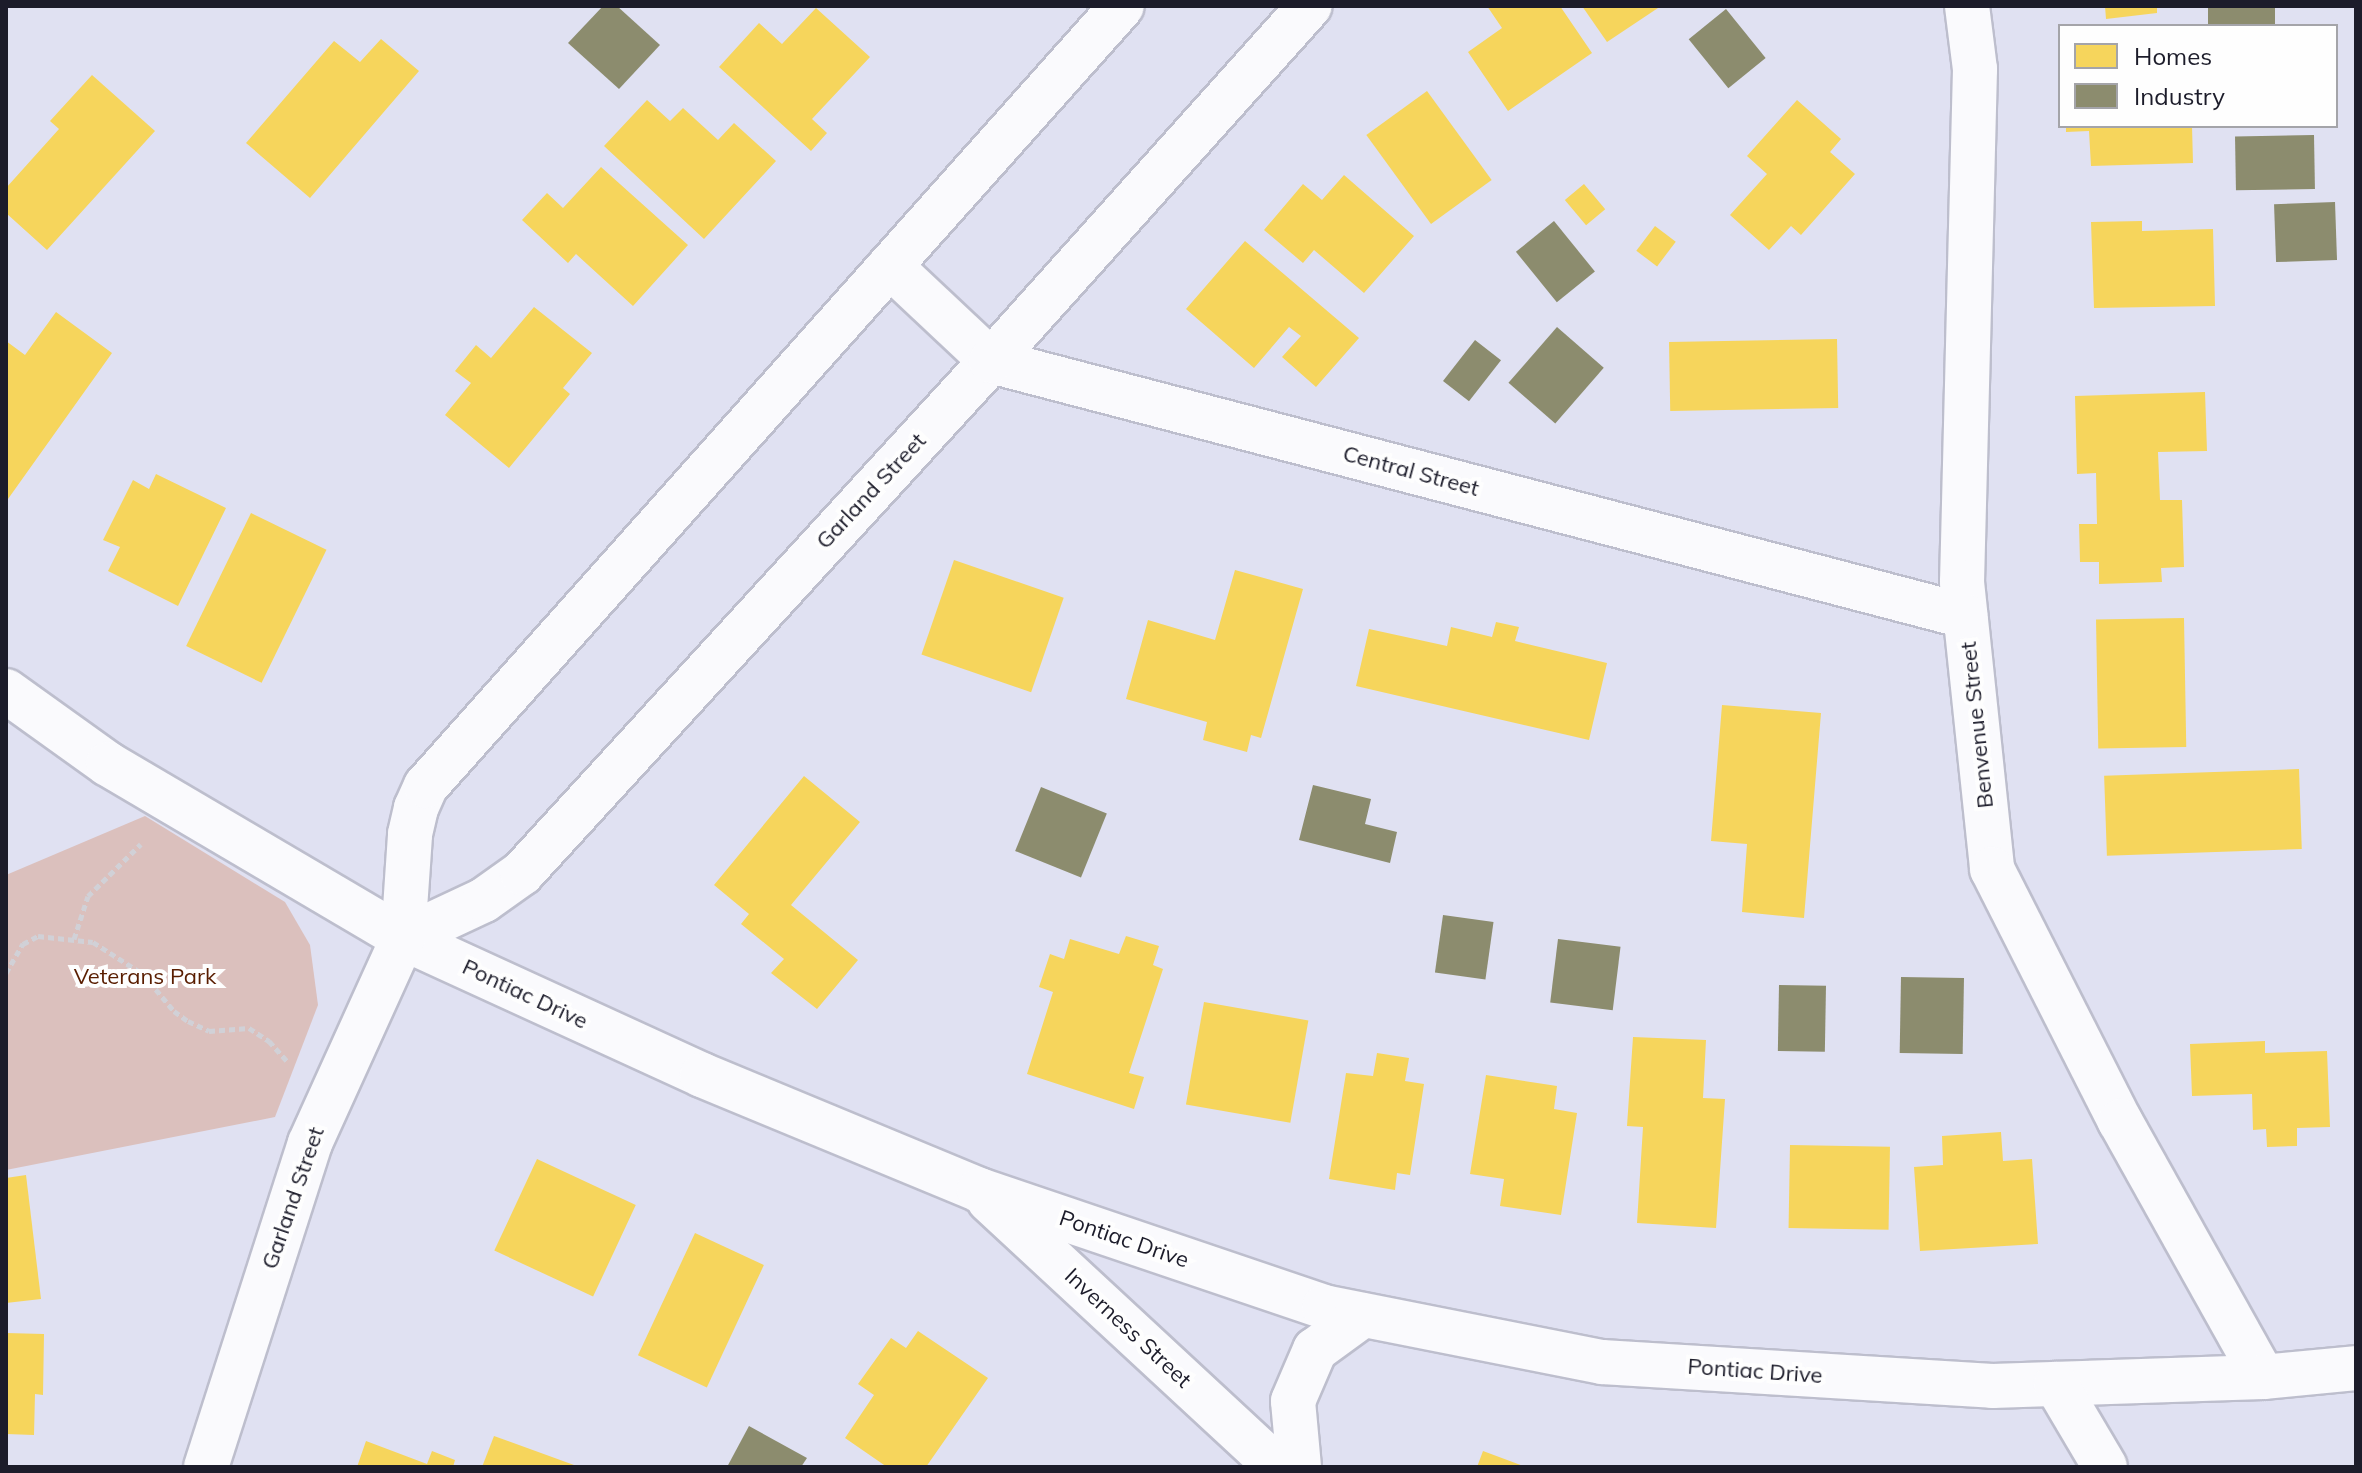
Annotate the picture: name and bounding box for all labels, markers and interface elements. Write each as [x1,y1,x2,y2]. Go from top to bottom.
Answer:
legend [2058,24,2338,128]
text: Homes [2134,41,2212,71]
text: Industry [2134,81,2225,111]
street label: Garland Street [811,428,931,554]
street label: Central Street [1340,440,1482,502]
street label: Benvenue Street [1955,640,1999,810]
street label: Pontiac Drive [458,953,592,1035]
park label: Veterans Park [74,964,216,990]
street label: Garland Street [256,1124,330,1272]
street label: Pontiac Drive [1056,1205,1192,1273]
street label: Inverness Street [1059,1263,1197,1393]
street label: Pontiac Drive [1687,1353,1823,1389]

